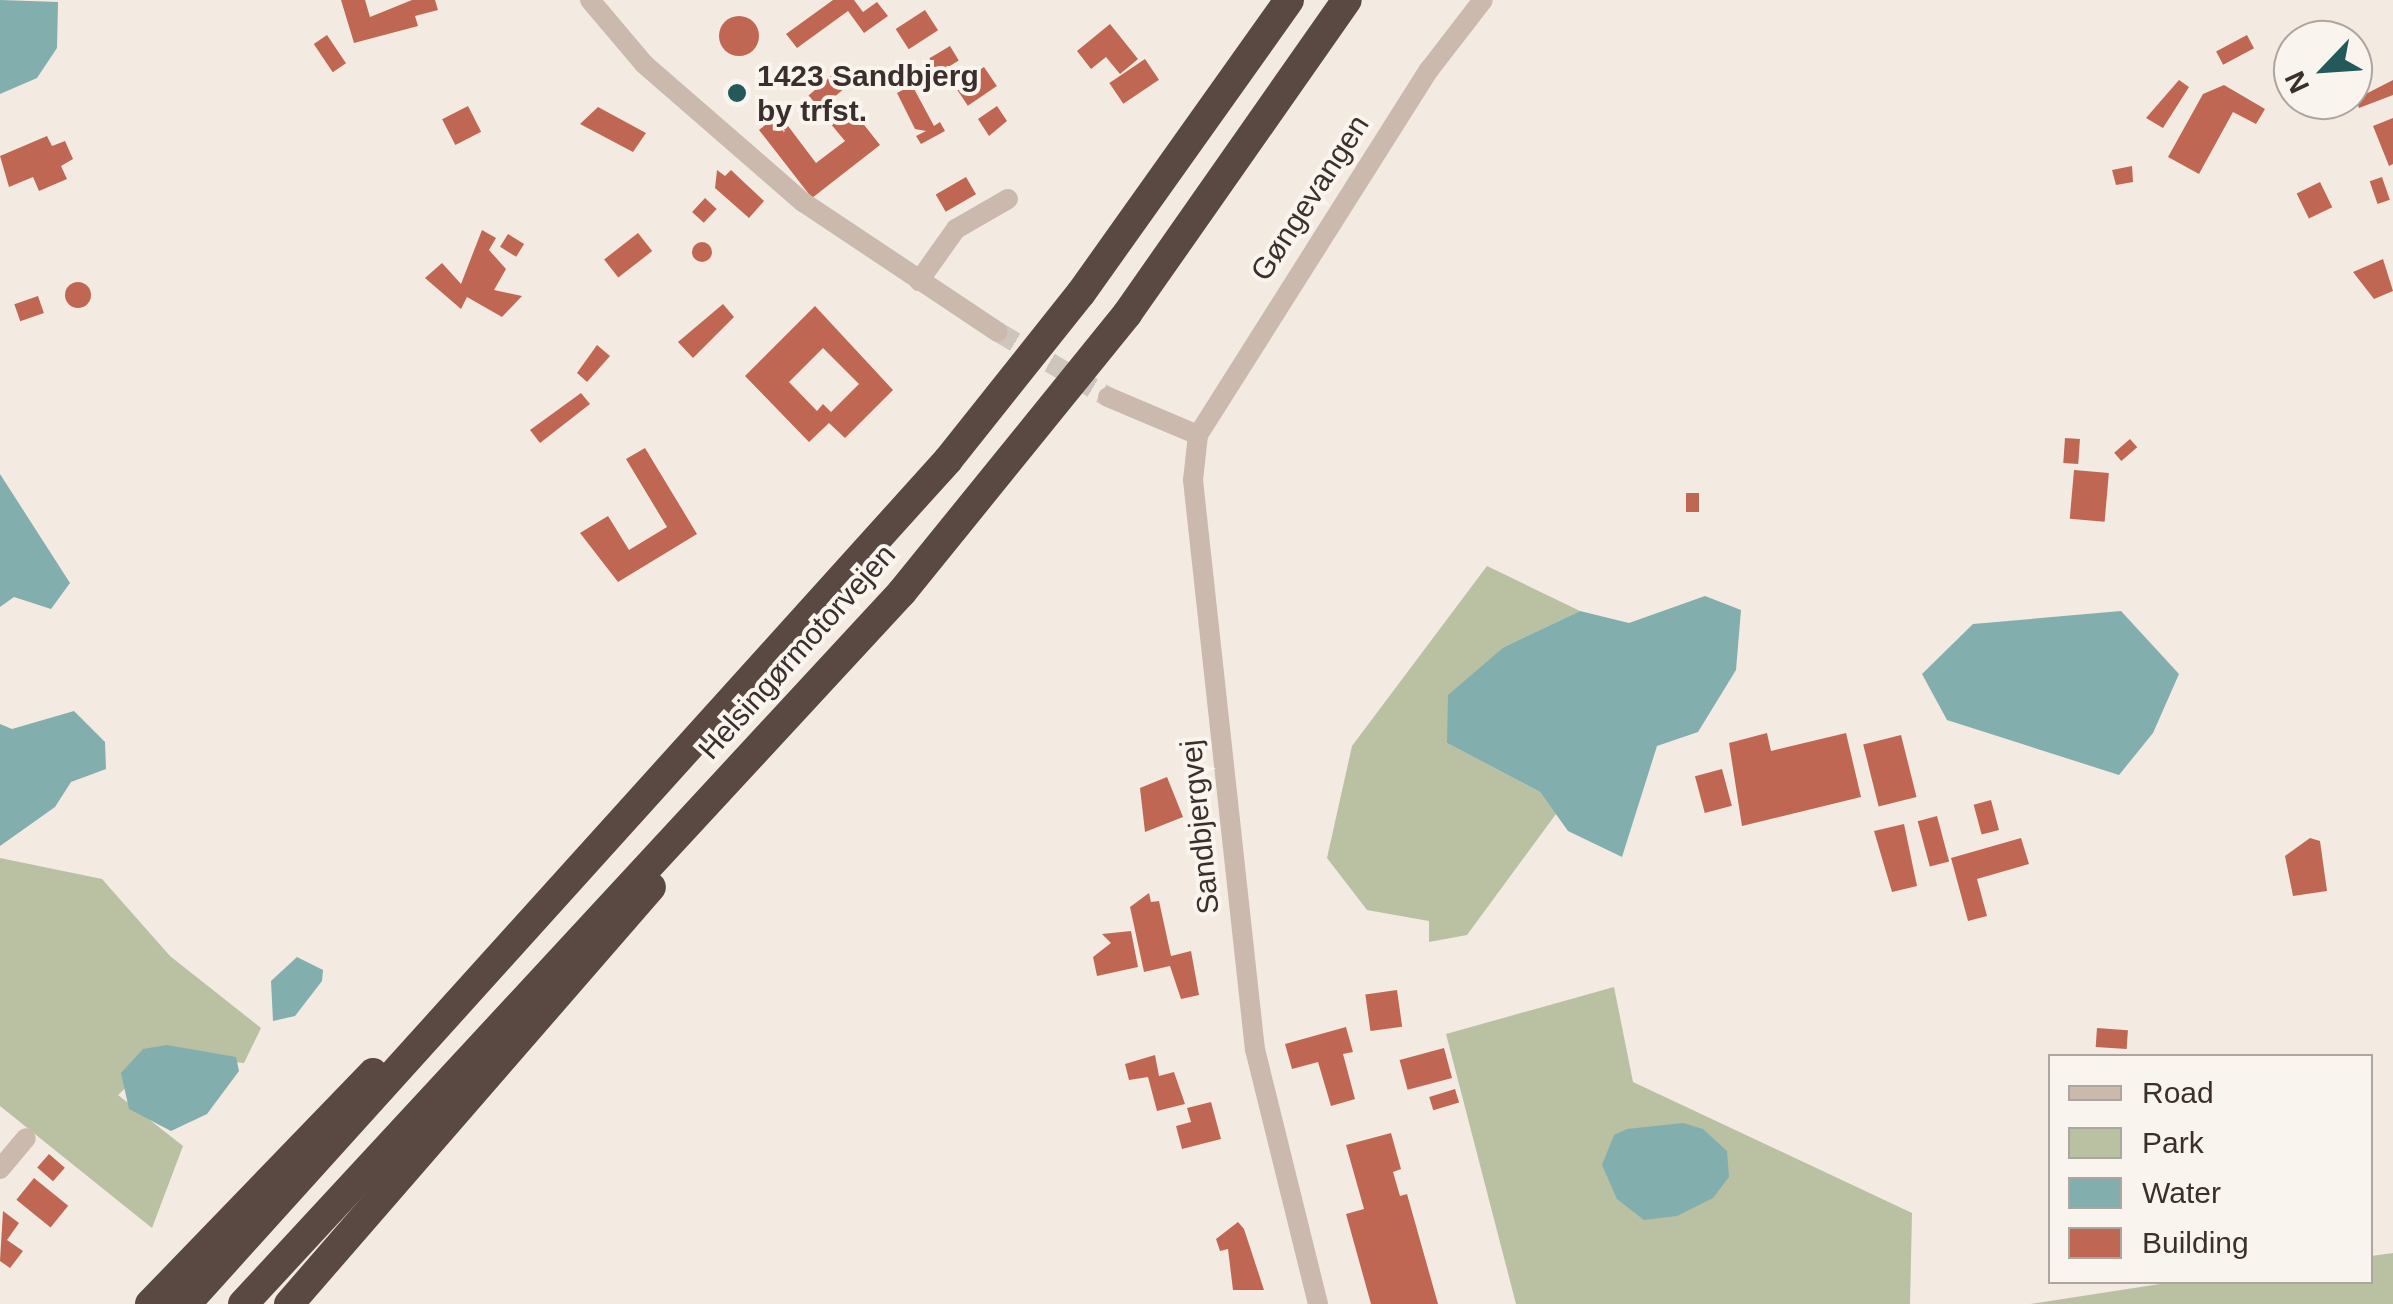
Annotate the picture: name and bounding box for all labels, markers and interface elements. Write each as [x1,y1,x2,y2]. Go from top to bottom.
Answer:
north arrow [2273,20,2373,120]
place label: 1423 Sandbjerg by trfst. [757,58,979,128]
text: N [2279,66,2315,98]
marker: 1423 Sandbjerg by trfst. [726,82,748,104]
street label: Gøngevangen [1243,108,1377,288]
street label: Helsingørmotorvejen [691,537,903,767]
street label: Sandbjergvej [1173,738,1227,916]
legend [2048,1054,2373,1284]
text: Road [2142,1076,2214,1109]
text: Park [2142,1126,2204,1159]
text: Water [2142,1176,2221,1209]
text: Building [2142,1226,2249,1259]

